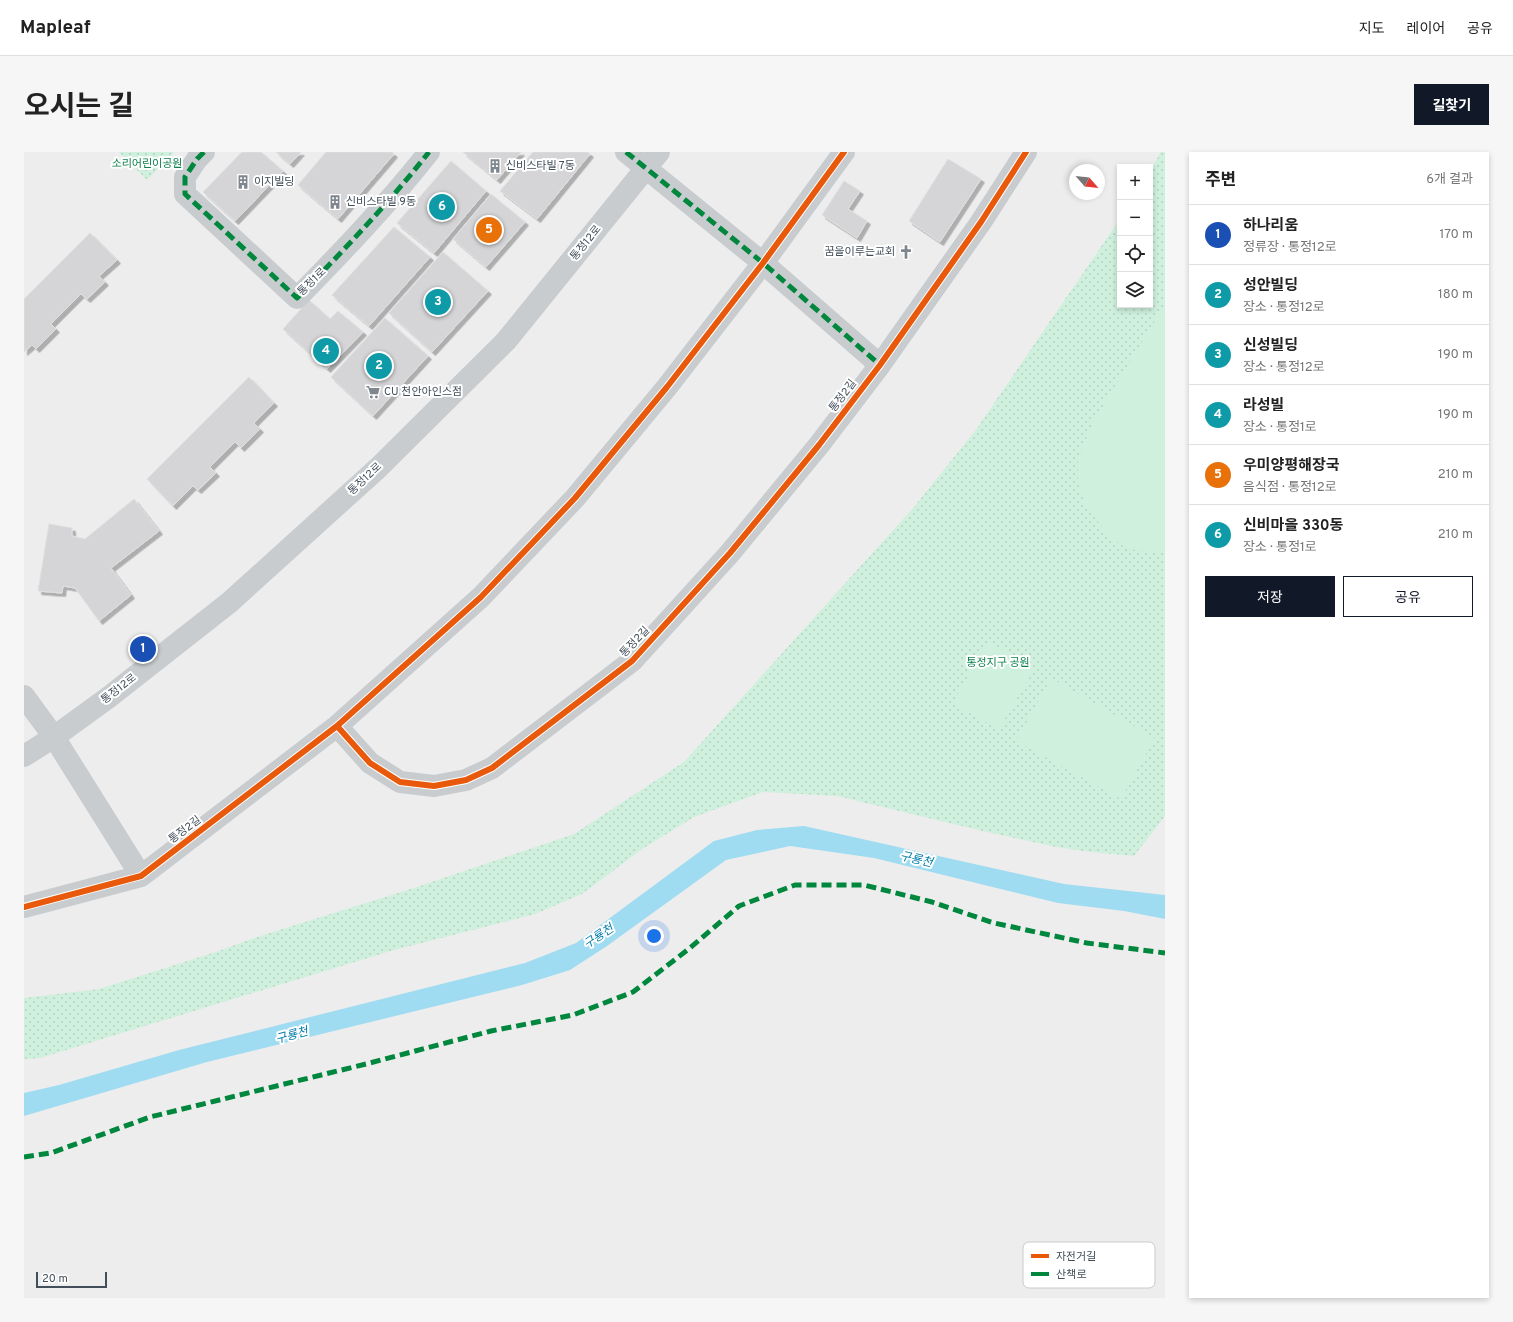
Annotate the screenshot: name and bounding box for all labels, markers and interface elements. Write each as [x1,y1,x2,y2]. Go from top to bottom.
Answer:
text: Mapleaf [20,16,91,40]
text: 지도 [1359,21,1385,38]
text: 레이어 [1407,21,1445,38]
text: 공유 [1467,21,1493,38]
button: 길찾기 [1414,84,1489,125]
text: 오시는 길 [24,90,134,126]
park label: 소리어린이공원 [112,157,182,171]
building icon: 신비스타빌 7동 [487,158,503,174]
place label: 신비스타빌 7동 [506,159,575,173]
north arrow [1069,164,1105,200]
map controls [1117,164,1153,308]
button: + [1117,164,1153,200]
text: 주변 [1205,170,1236,192]
text: 6개 결과 [1426,172,1473,188]
building icon: 이지빌딩 [235,174,251,190]
place label: 이지빌딩 [254,175,294,189]
pin: 6 [429,192,455,222]
building icon: 신비스타빌 9동 [327,194,343,210]
place label: 신비스타빌 9동 [346,195,416,209]
button: − [1117,200,1153,236]
pin: 5 [476,215,502,245]
text: 하나리움 [1243,217,1298,236]
street label: 통정12로 [568,223,604,263]
text: 1 [1215,227,1221,243]
text: 170 m [1439,227,1473,243]
button: locate [1117,236,1153,272]
text: 정류장 · 통정12로 [1243,240,1337,256]
church icon: 꿈을이루는교회 [898,244,914,260]
place label: 꿈을이루는교회 [824,245,895,259]
street label: 통정1로 [295,265,329,299]
button: layers [1117,272,1153,308]
text: 성안빌딩 [1243,277,1298,296]
pin: 3 [425,287,451,317]
text: 2 [1214,287,1222,303]
text: 180 m [1438,287,1473,303]
text: 장소 · 통정12로 [1243,300,1325,316]
pin: 4 [313,336,339,366]
text: 신성빌딩 [1243,337,1298,356]
text: 3 [1214,347,1222,363]
text: 190 m [1438,347,1473,363]
pin: 2 [366,351,392,381]
text: 장소 · 통정12로 [1243,360,1325,376]
street label: 통정2길 [826,377,860,415]
supermarket icon: CU 천안아인스점 [365,384,381,400]
place label: CU 천안아인스점 [384,385,462,399]
text: 라성빌 [1243,397,1284,416]
text: 4 [1214,407,1222,423]
text: 190 m [1438,407,1473,423]
text: 장소 · 통정1로 [1243,420,1317,436]
text: 우미양평해장국 [1243,457,1340,476]
street label: 통정12로 [345,460,385,498]
text: 5 [1214,467,1222,483]
text: 210 m [1438,467,1473,483]
text: 음식점 · 통정12로 [1243,480,1337,496]
text: 신비마을 330동 [1243,517,1343,536]
text: 6 [1214,527,1222,543]
text: 210 m [1438,527,1473,543]
text: 장소 · 통정1로 [1243,540,1317,556]
button: 저장 [1205,576,1335,617]
button: 공유 [1343,576,1473,617]
street label: 통정2길 [617,624,653,660]
pin: 1 [130,634,156,664]
park label: 통정지구 공원 [966,656,1030,670]
street label: 통정12로 [98,671,140,707]
street label: 통정2길 [166,813,204,847]
water label: 구룡천 [898,848,936,872]
water label: 구룡천 [581,920,619,953]
your location [644,926,664,946]
water label: 구룡천 [274,1023,312,1048]
legend [1023,1242,1155,1288]
text: 자전거길 [1056,1250,1096,1264]
text: 산책로 [1056,1268,1086,1282]
scale bar [36,1270,107,1289]
text: 20 m [42,1272,68,1286]

